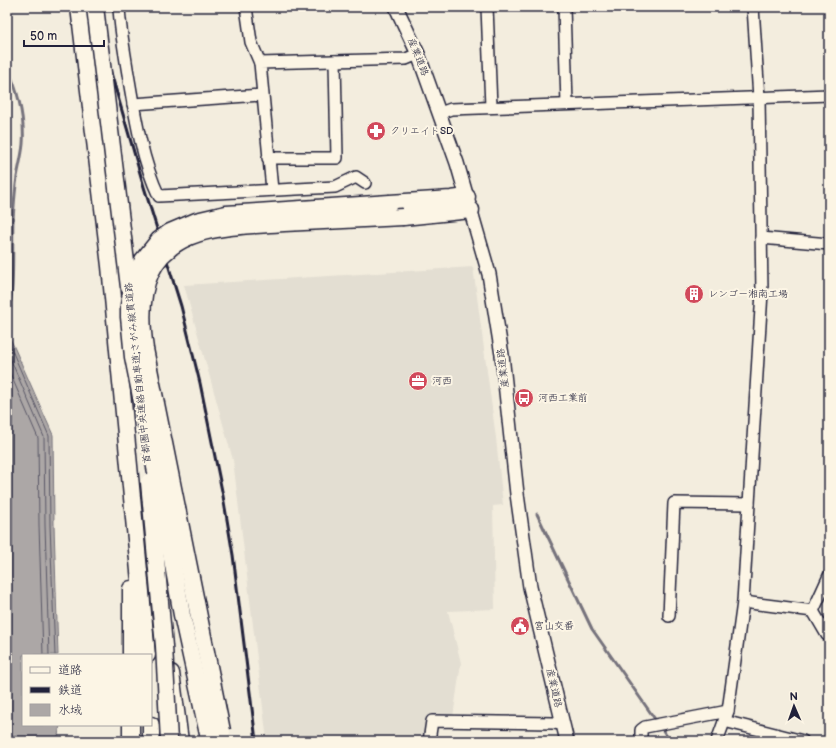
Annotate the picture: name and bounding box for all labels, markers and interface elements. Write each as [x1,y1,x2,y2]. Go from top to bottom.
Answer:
scale bar [24,22,104,48]
text: 50 m [30,29,57,44]
street label: 産業道路 [405,36,431,78]
pharmacy icon: クリエイトSD [365,120,387,142]
place label: クリエイトSD [390,125,453,137]
street label: 首都圏中央連絡自動車道;さがみ縦貫道路 [123,282,153,464]
building icon: レンゴー湘南工場 [683,283,705,305]
place label: レンゴー湘南工場 [708,288,788,300]
street label: 産業道路 [495,347,511,389]
office icon: 河西 [407,370,429,392]
place label: 河西 [432,375,452,387]
bus stop icon: 河西工業前 [513,387,535,409]
place label: 河西工業前 [538,392,588,404]
public building icon: 宮山交番 [509,615,531,637]
place label: 宮山交番 [534,620,574,632]
legend [22,654,152,726]
text: 道路 [58,663,82,678]
street label: 産業道路 [544,667,564,709]
text: 鉄道 [58,683,82,698]
north arrow [774,686,814,726]
text: N [789,690,798,703]
text: 水域 [58,703,82,718]

